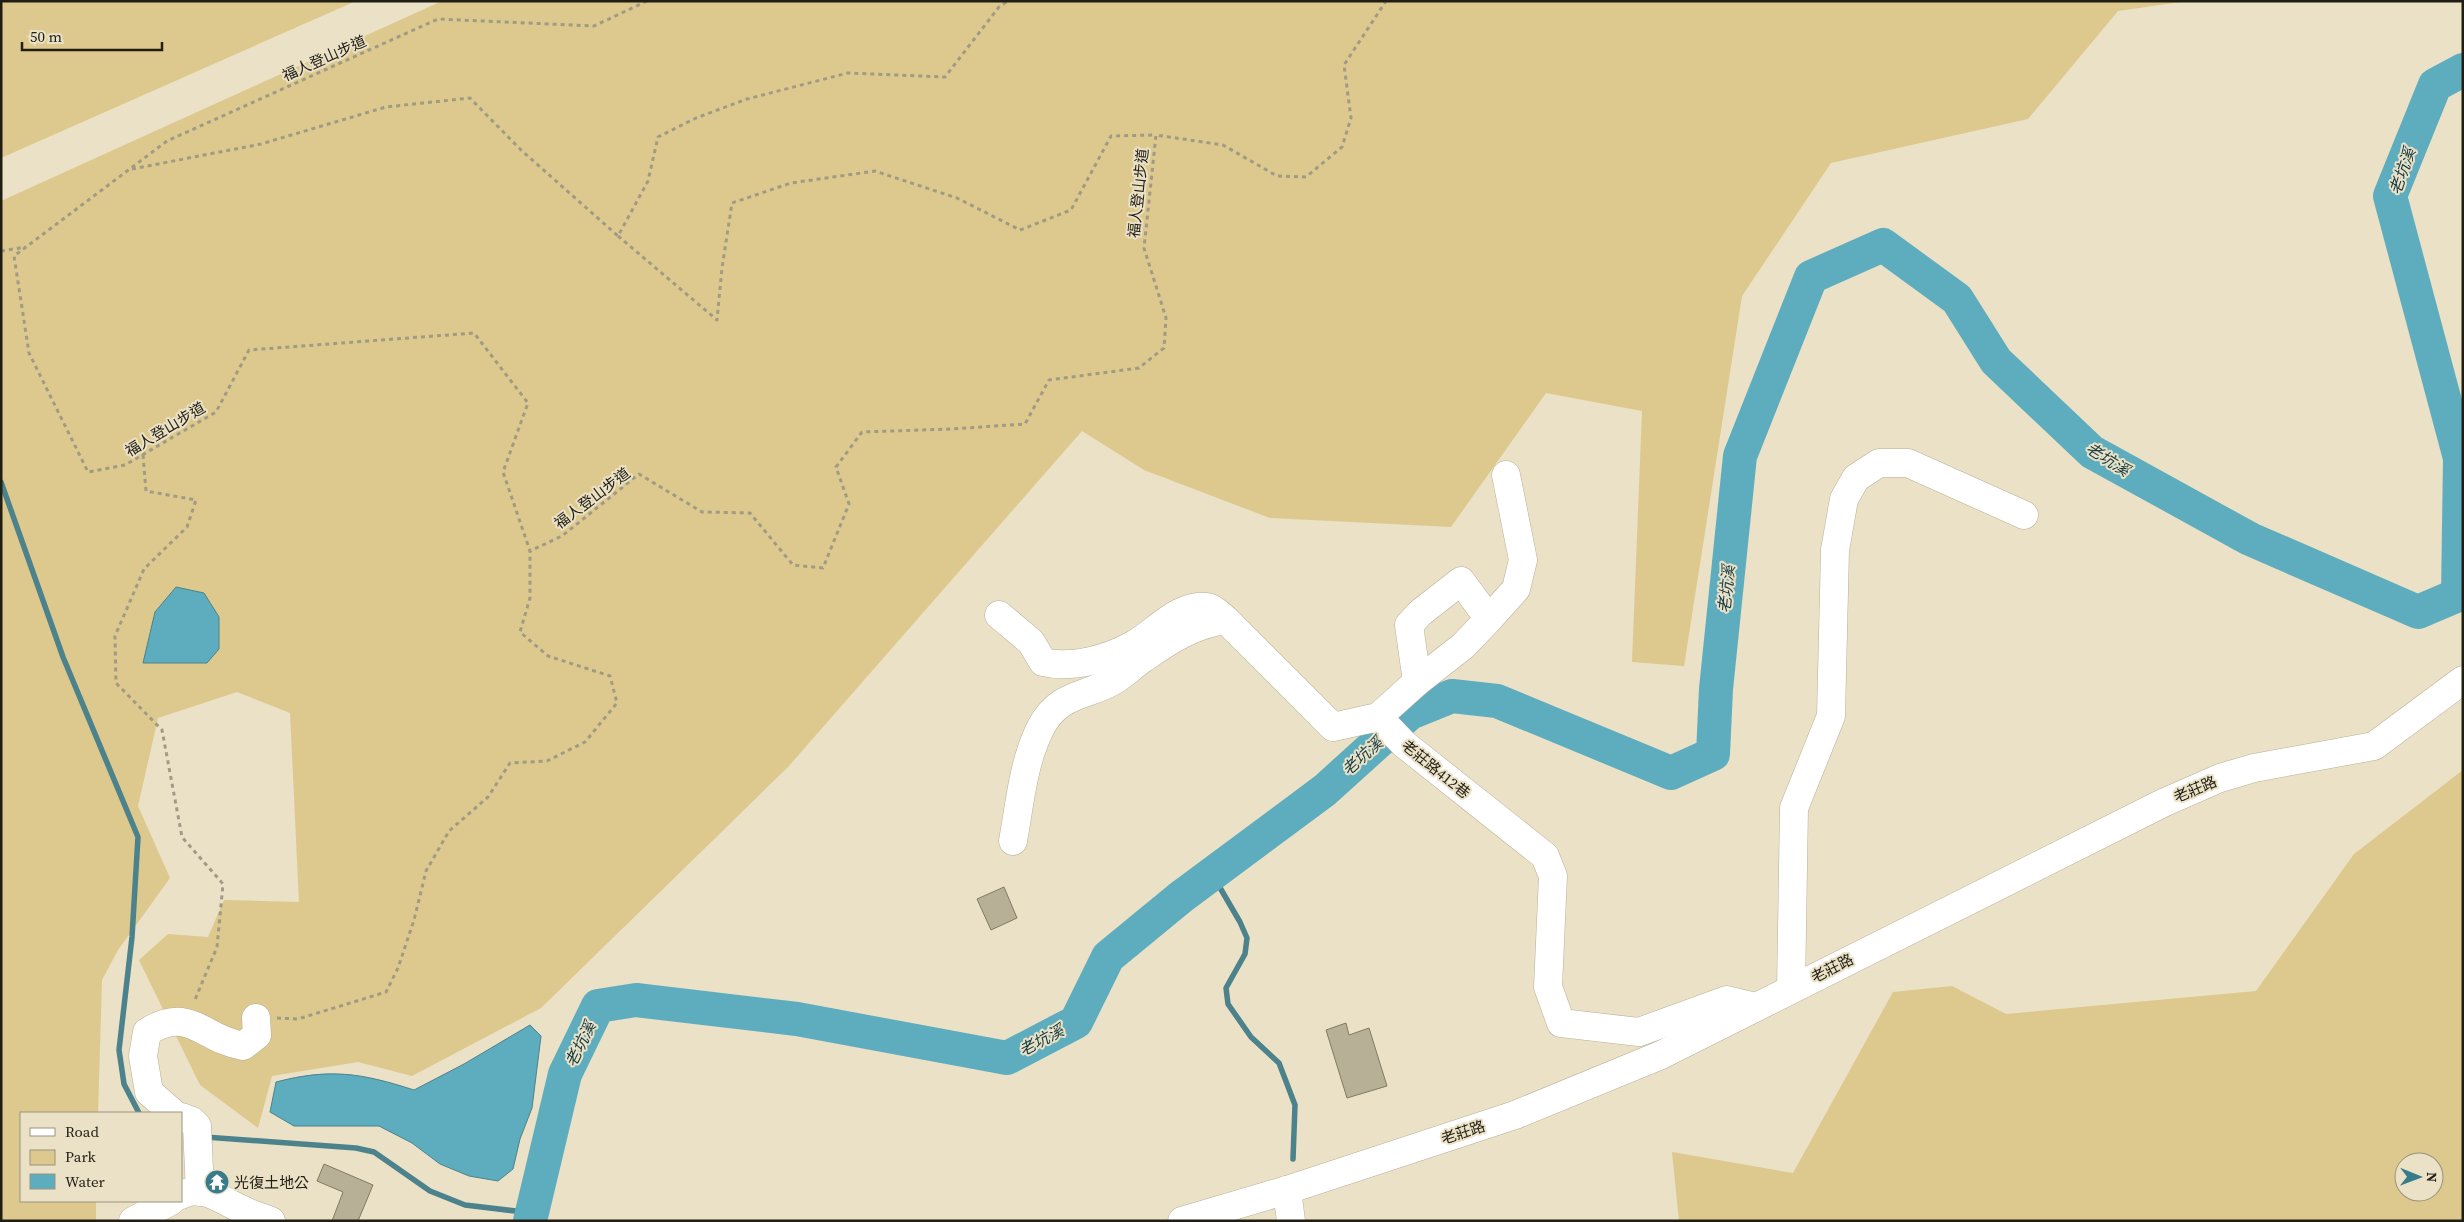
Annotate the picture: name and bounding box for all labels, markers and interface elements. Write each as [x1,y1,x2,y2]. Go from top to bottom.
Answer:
scale bar [22,20,162,52]
text: 50 m [30,26,62,47]
street label: 福人登山步道 [279,30,369,86]
water label: 老坑溪 [2384,143,2421,197]
street label: 福人登山步道 [1123,147,1153,239]
street label: 福人登山步道 [121,397,209,461]
water label: 老坑溪 [2082,437,2136,482]
street label: 福人登山步道 [550,463,634,533]
water label: 老坑溪 [1713,562,1740,614]
water label: 老坑溪 [1337,730,1389,780]
street label: 老莊路412巷 [1397,735,1475,803]
street label: 老莊路 [2170,771,2220,807]
street label: 老莊路 [1807,948,1857,988]
water label: 老坑溪 [560,1016,601,1070]
water label: 老坑溪 [1015,1018,1069,1061]
legend [20,1112,182,1202]
street label: 老莊路 [1438,1115,1488,1149]
text: Road [65,1121,99,1142]
text: Park [65,1146,97,1167]
north arrow [2394,1152,2444,1202]
temple icon: 光復土地公 [204,1169,230,1195]
text: Water [65,1171,106,1192]
place label: 光復土地公 [234,1172,309,1193]
text: N [2422,1172,2442,1183]

